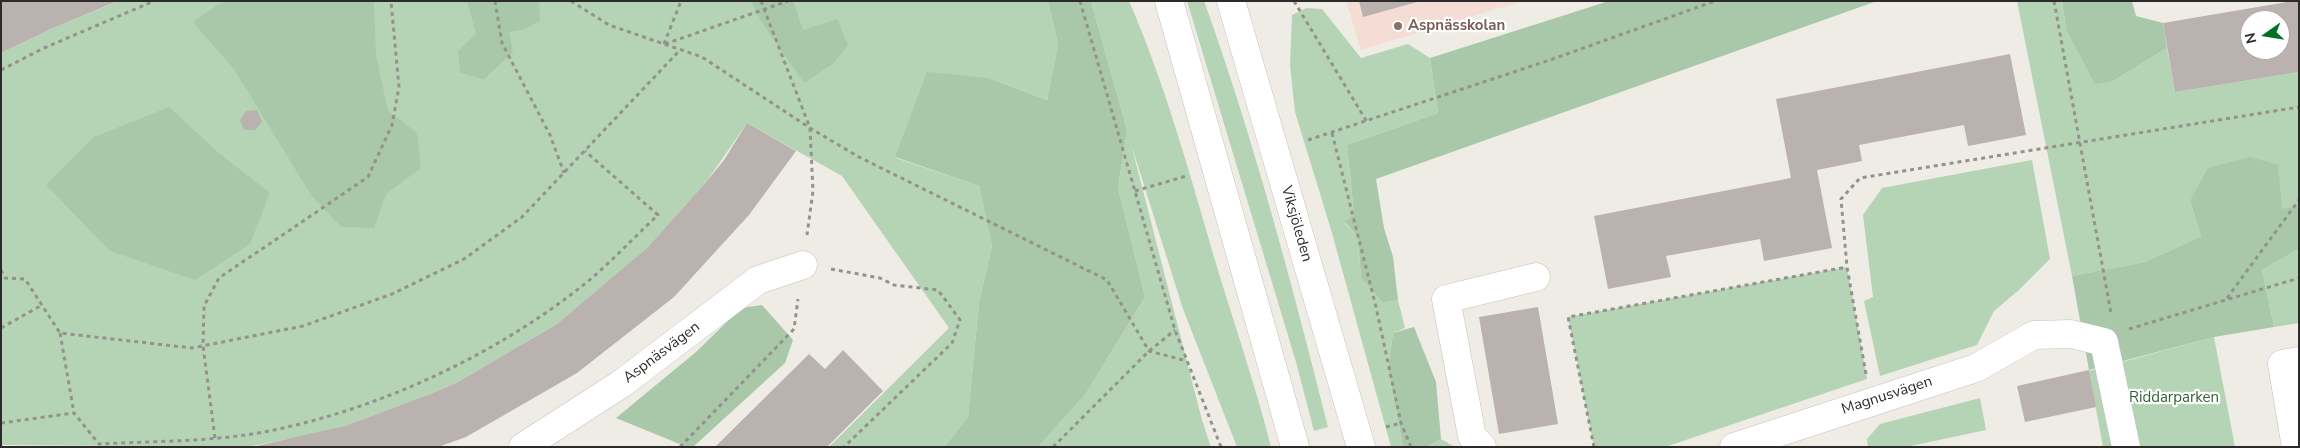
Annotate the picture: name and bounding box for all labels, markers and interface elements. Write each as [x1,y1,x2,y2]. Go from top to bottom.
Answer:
north arrow [2240,10,2290,60]
place label: Aspnässkolan [1408,17,1505,35]
marker: Aspnässkolan [1392,20,1404,32]
text: N [2240,31,2261,46]
street label: Viksjöleden [1277,184,1315,264]
street label: Aspnäsvägen [620,318,704,388]
street label: Magnusvägen [1839,373,1935,419]
park label: Riddarparken [2129,389,2219,407]

